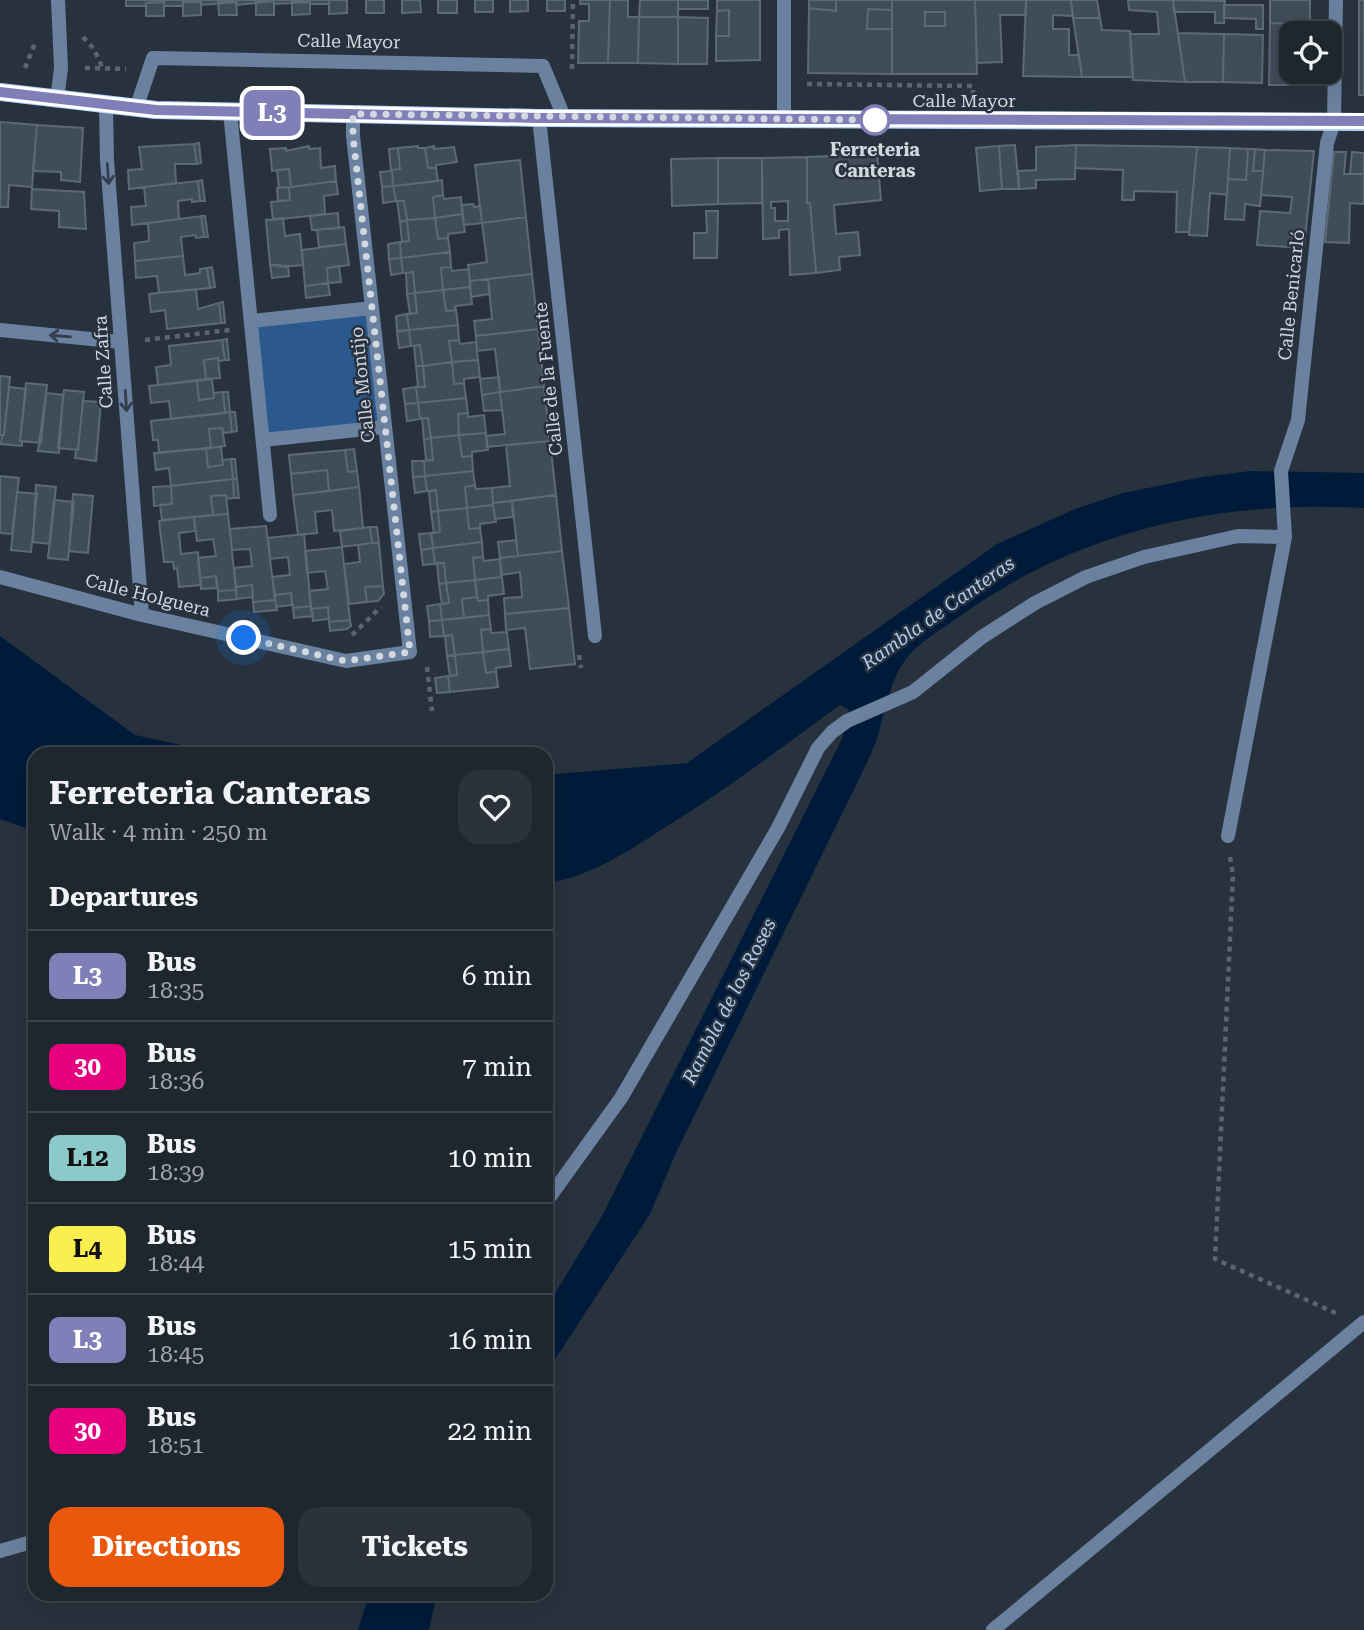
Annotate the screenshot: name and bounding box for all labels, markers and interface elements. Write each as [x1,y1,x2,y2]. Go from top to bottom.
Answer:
map controls [1279,21,1342,84]
button: locate [1279,21,1342,84]
street label: Calle Mayor [297,30,401,52]
line badge: L3 [240,90,304,136]
street label: Calle Mayor [912,90,1016,111]
text: L3 [258,99,286,127]
marker: Ferreteria Canteras [860,105,890,135]
place label: Ferreteria Canteras [830,139,920,181]
one-way arrow [102,162,115,185]
street label: Calle Benicarló [1274,229,1308,361]
street label: Calle de la Fuente [529,301,566,457]
street label: Calle Zafra [89,315,117,409]
street label: Calle Montijo [345,326,379,444]
one-way arrow [50,329,72,342]
one-way arrow [120,389,133,412]
water label: Rambla de Canteras [856,551,1019,675]
street label: Calle Holguera [83,569,213,621]
your location [226,620,261,655]
button: heart [458,770,532,844]
text: Ferreteria Canteras [49,773,371,812]
text: Walk · 4 min · 250 m [49,819,268,846]
text: Departures [49,882,198,912]
water label: Rambla de los Roses [677,914,781,1088]
text: Bus [147,947,196,977]
text: 6 min [462,961,532,991]
text: L3 [73,962,102,990]
text: 18:35 [147,977,204,1004]
text: Bus [147,1038,196,1068]
text: 7 min [462,1052,532,1082]
text: 30 [74,1053,101,1081]
text: 18:36 [147,1068,204,1095]
text: Bus [147,1129,196,1159]
text: 10 min [448,1143,532,1173]
text: L12 [66,1144,109,1172]
text: 18:39 [147,1159,204,1186]
text: Bus [147,1220,196,1250]
text: 15 min [448,1234,532,1264]
text: L4 [73,1235,102,1263]
text: 18:44 [147,1250,204,1277]
text: Bus [147,1311,196,1341]
text: 16 min [448,1325,532,1355]
text: L3 [73,1326,102,1354]
text: 18:45 [147,1341,204,1368]
text: Bus [147,1402,196,1432]
text: 22 min [448,1416,532,1446]
text: 30 [74,1417,101,1445]
text: 18:51 [147,1432,204,1459]
button: Directions [49,1507,284,1587]
button: Tickets [298,1507,532,1587]

